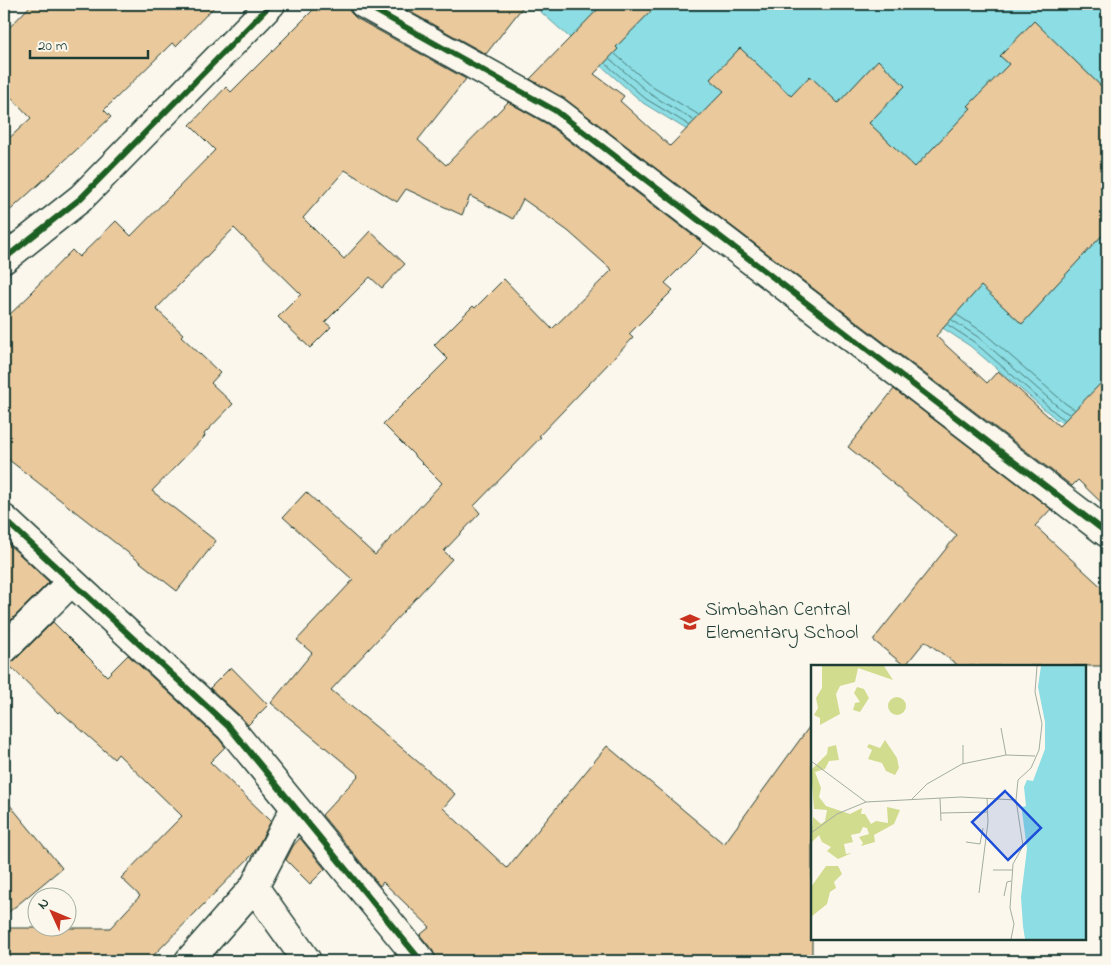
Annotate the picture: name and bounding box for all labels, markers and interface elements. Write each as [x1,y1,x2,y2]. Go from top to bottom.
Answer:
scale bar [30,28,148,60]
text: 20 m [38,35,68,57]
place label: Simbahan Central Elementary School [705,596,858,648]
school or university icon: Simbahan Central Elementary School [679,611,701,633]
inset map [811,665,1086,940]
north arrow [28,888,78,938]
text: N [33,893,55,915]

